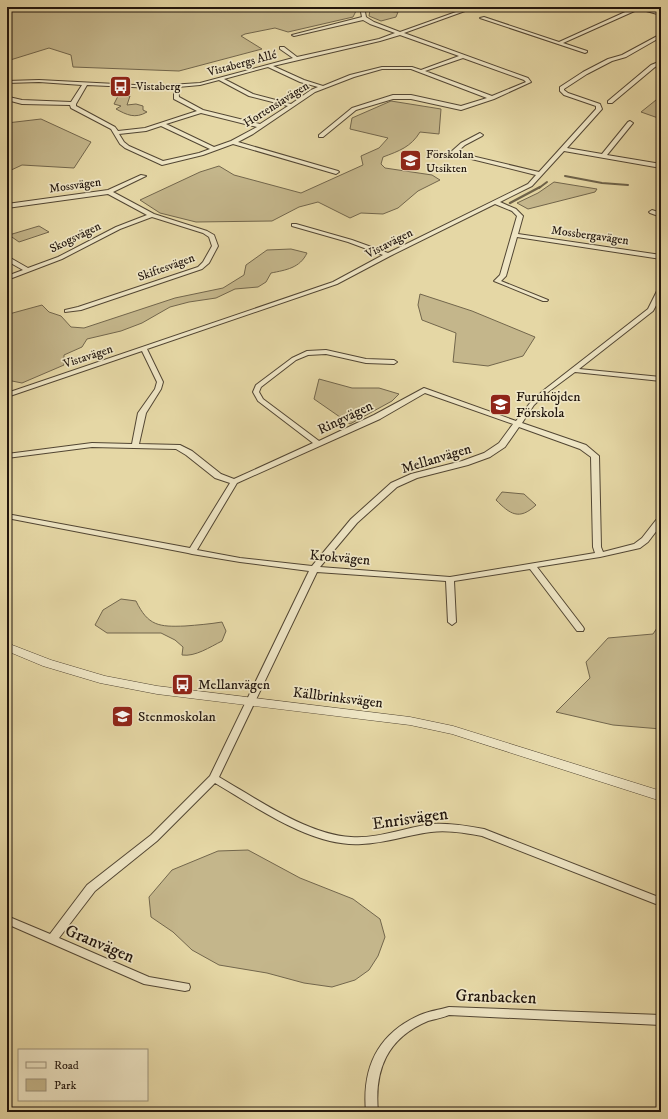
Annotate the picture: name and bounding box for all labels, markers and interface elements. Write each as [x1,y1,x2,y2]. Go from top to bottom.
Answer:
street label: Vistabergs Allé [205,47,278,80]
bus stop icon: Vistaberg [108,73,134,99]
street label: Hortensiavägen [241,78,313,131]
place label: Vistaberg [135,79,181,94]
place label: Förskolan Utsikten [426,147,475,176]
school or university icon: Förskolan Utsikten [397,148,423,174]
street label: Mossvägen [48,174,103,197]
street label: Skogsvägen [47,218,104,256]
street label: Mossbergavägen [550,223,630,248]
street label: Vistavägen [362,225,416,262]
street label: Skiftesvägen [136,250,197,285]
street label: Vistavägen [61,341,115,372]
place label: Furuhöjden Förskola [516,388,581,422]
school or university icon: Furuhöjden Förskola [487,391,513,417]
street label: Ringvägen [315,396,377,439]
street label: Mellanvägen [399,440,474,478]
street label: Krokvägen [309,546,372,570]
bus stop icon: Mellanvägen [169,671,195,697]
place label: Mellanvägen [198,676,271,694]
street label: Källbrinksvägen [292,684,385,713]
school or university icon: Stenmoskolan [110,703,136,729]
place label: Stenmoskolan [138,708,217,726]
street label: Enrisvägen [371,803,450,835]
street label: Granvägen [62,920,138,968]
street label: Granbacken [455,985,537,1009]
legend [18,1049,148,1101]
text: Road [54,1058,79,1073]
text: Park [54,1078,76,1093]

